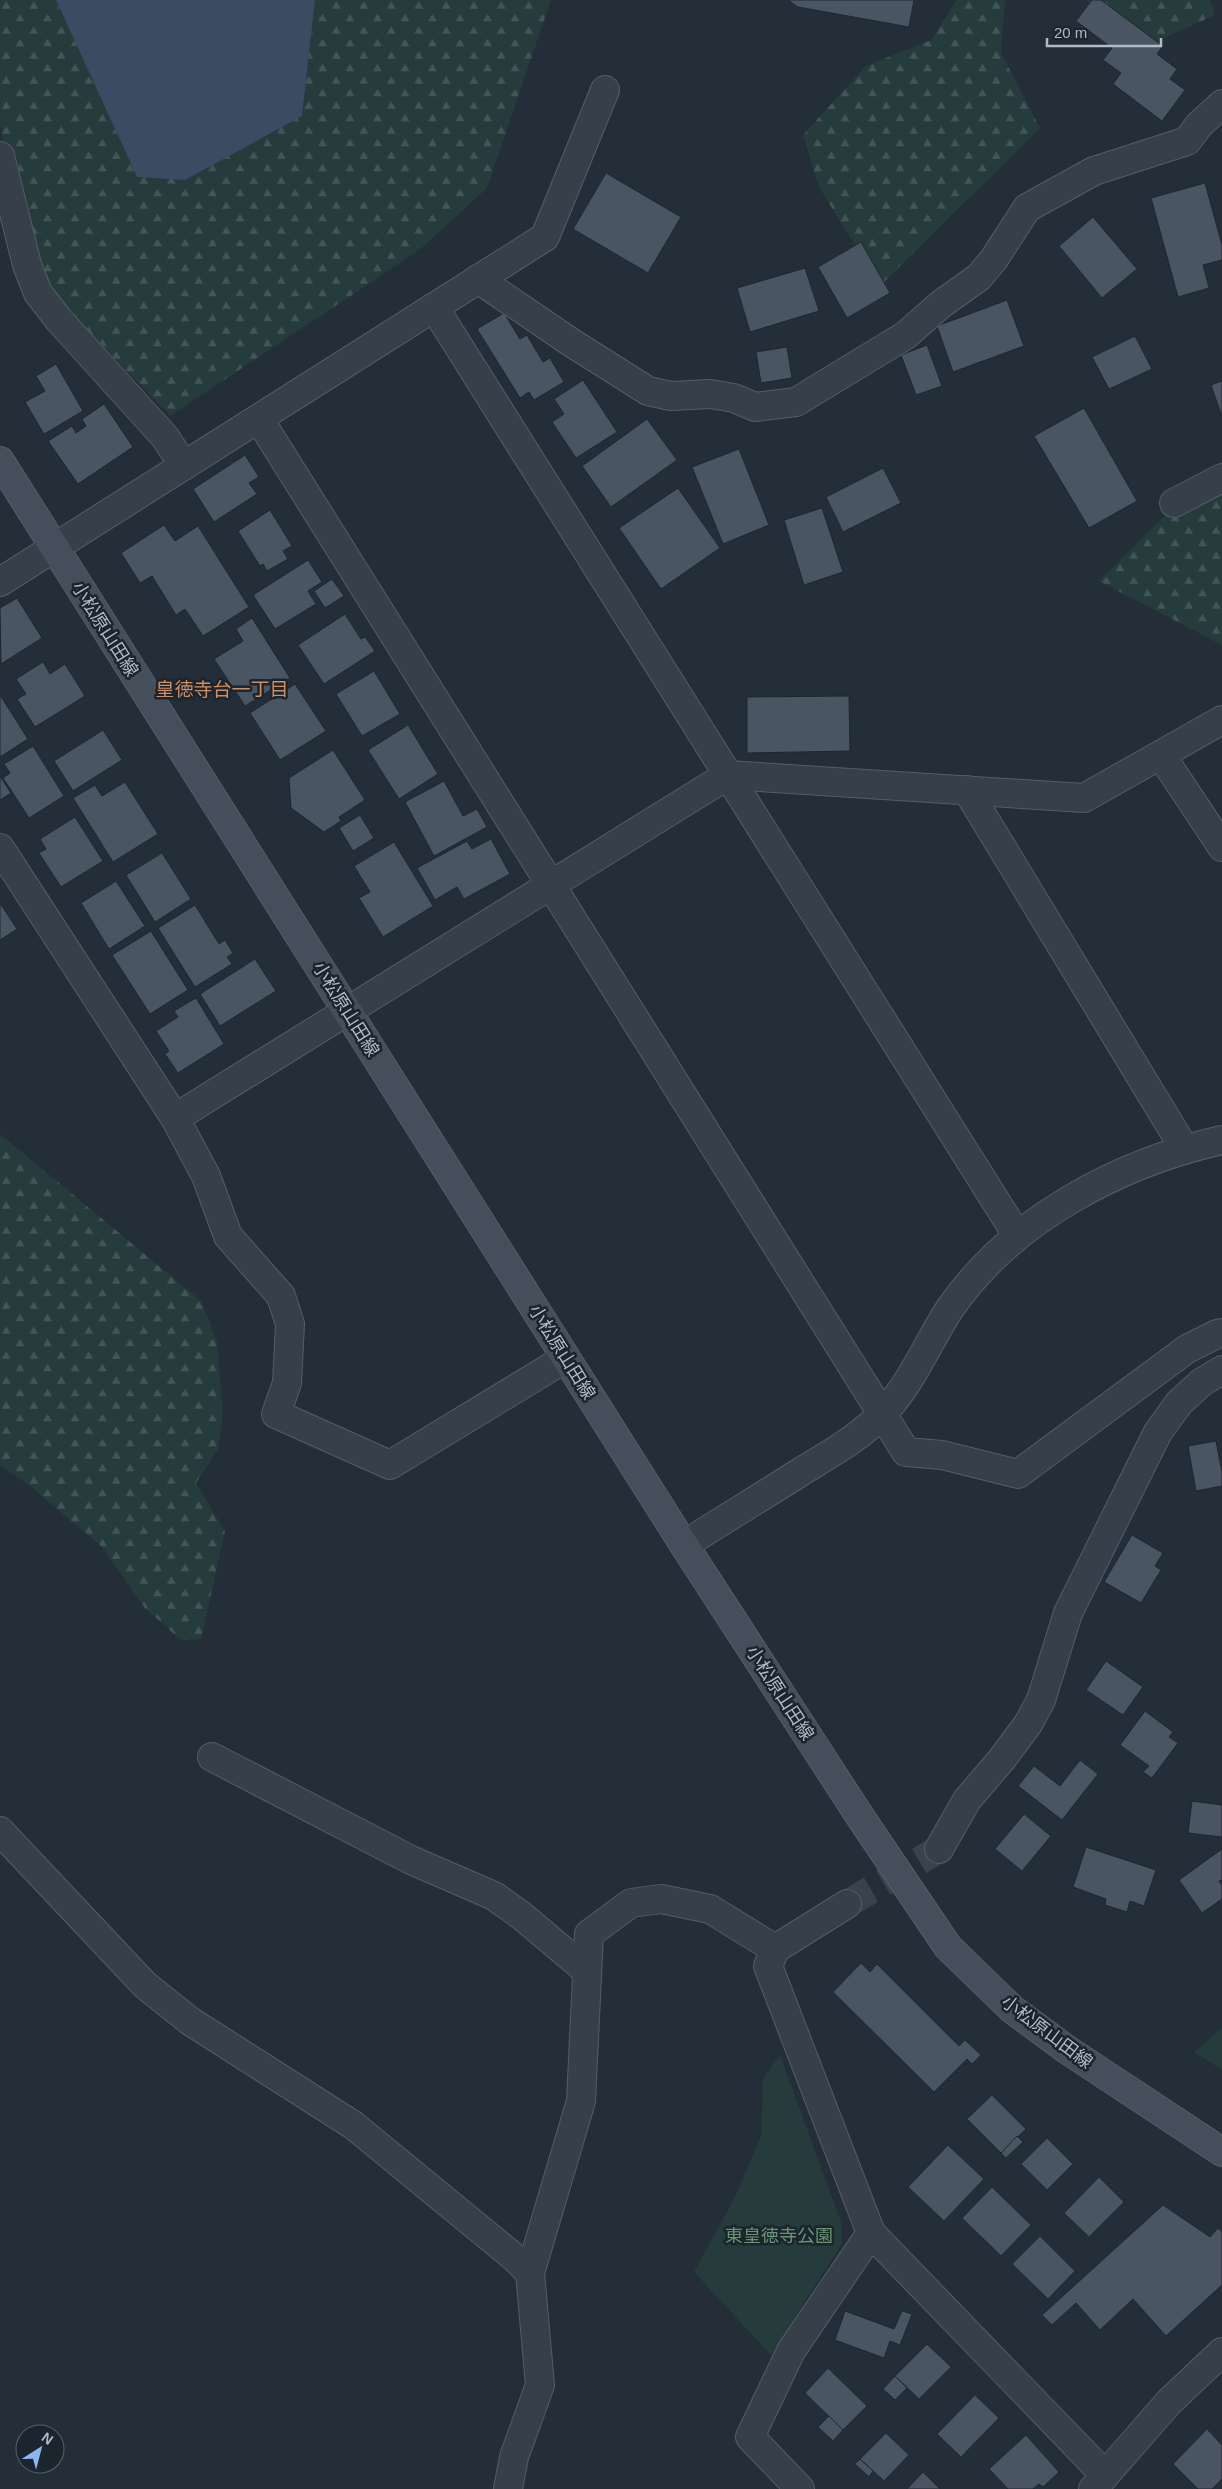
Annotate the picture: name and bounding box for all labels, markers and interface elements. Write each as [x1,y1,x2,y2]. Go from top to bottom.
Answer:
scale bar [1047,15,1161,47]
text: 20 m [1054,24,1087,41]
street label: 小松原山田線 [68,578,142,680]
district label: 皇徳寺台一丁目 [155,679,289,700]
street label: 小松原山田線 [309,958,383,1060]
street label: 小松原山田線 [525,1301,599,1403]
street label: 小松原山田線 [742,1642,818,1744]
street label: 小松原山田線 [998,1992,1096,2072]
park label: 東皇徳寺公園 [725,2226,833,2246]
north arrow [15,2424,65,2474]
text: N [39,2429,56,2448]

